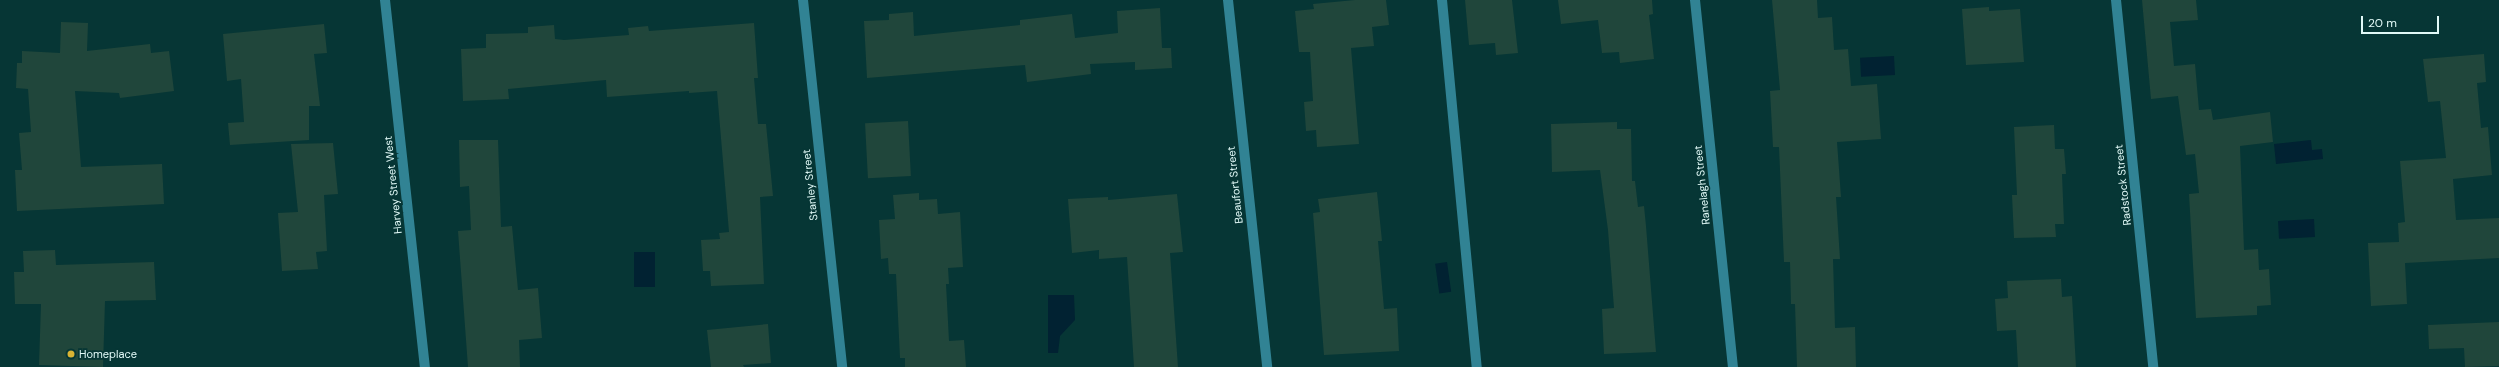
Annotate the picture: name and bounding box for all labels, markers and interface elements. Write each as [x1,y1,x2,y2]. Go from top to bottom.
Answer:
scale bar [2363,8,2441,34]
text: 20 m [2368,15,2397,31]
street label: Harvey Street West [381,135,405,235]
street label: Radstock Street [2112,144,2134,226]
street label: Ranelagh Street [1691,145,1713,225]
street label: Beaufort Street [1224,146,1246,224]
street label: Stanley Street [800,149,820,221]
place label: Homeplace [79,347,137,361]
marker: Homeplace [66,349,76,359]

